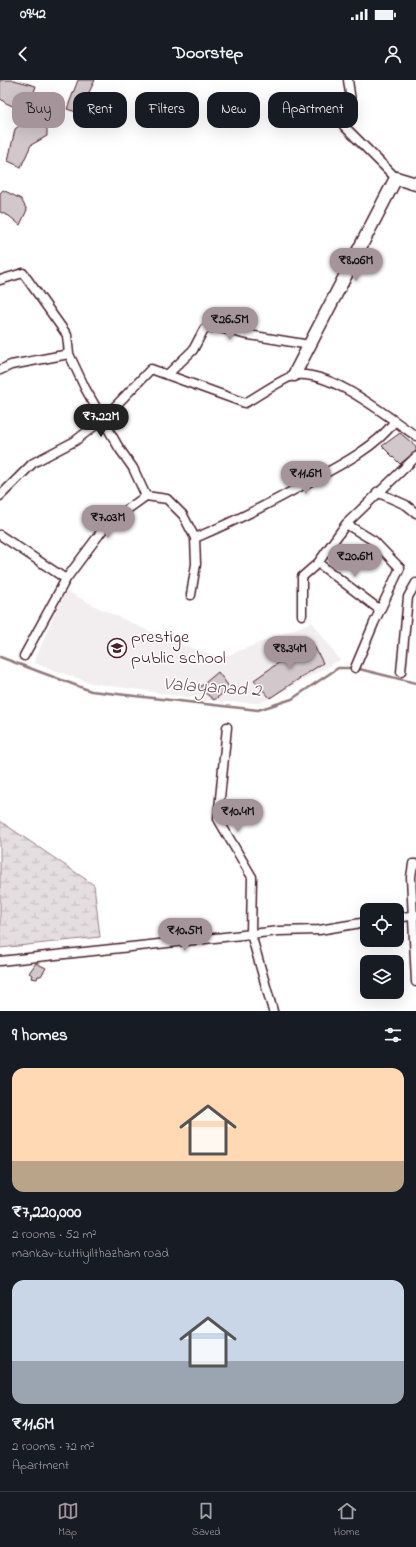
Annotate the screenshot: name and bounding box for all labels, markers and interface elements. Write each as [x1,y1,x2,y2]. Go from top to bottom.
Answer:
text: 09:42 [20,3,46,25]
text: Doorstep [173,41,243,67]
icon: back [12,43,34,65]
icon: person [382,43,404,65]
chip: Buy [12,92,65,128]
chip: Rent [73,92,127,128]
chip: Filters [135,92,199,128]
chip: New [207,92,260,128]
chip: Apartment [268,92,358,128]
pin: ₹8.06M [323,248,389,282]
text: ₹8.06M [339,251,373,270]
pin: ₹26.5M [197,307,263,341]
text: ₹26.5M [211,310,249,329]
pin: ₹7.22M [68,404,134,438]
text: ₹7.22M [83,407,119,426]
pin: ₹11.6M [273,461,339,495]
text: ₹11.6M [290,464,322,483]
pin: ₹7.03M [75,505,141,539]
text: ₹7.03M [91,508,125,527]
pin: ₹20.6M [322,544,388,578]
text: ₹20.6M [337,547,373,566]
place label: prestige public school [131,625,226,672]
pin: ₹8.34M [257,636,323,670]
school or university icon: prestige public school [106,637,128,659]
text: ₹8.34M [273,639,307,658]
water label: Valayanad 2 [162,671,263,705]
pin: ₹10.4M [205,799,271,833]
text: ₹10.4M [221,802,255,821]
map controls [360,903,404,999]
button: locate [360,903,404,947]
pin: ₹10.5M [152,918,218,952]
text: ₹10.5M [167,921,203,940]
button: layers [360,955,404,999]
text: 9 homes [12,1023,68,1048]
icon: filters [382,1024,404,1046]
icon: home [172,1094,244,1166]
text: ₹7,220,000 [12,1200,81,1225]
text: 2 rooms · 52 m² [12,1225,96,1244]
text: mankav-kuttiyilthazham road [12,1244,169,1263]
icon: home [172,1306,244,1378]
text: ₹11.6M [12,1412,54,1437]
text: 2 rooms · 72 m² [12,1437,94,1456]
text: Apartment [12,1456,69,1475]
tab: Map [57,1500,79,1540]
tab: Saved [192,1500,221,1540]
tab: Home [334,1500,359,1540]

